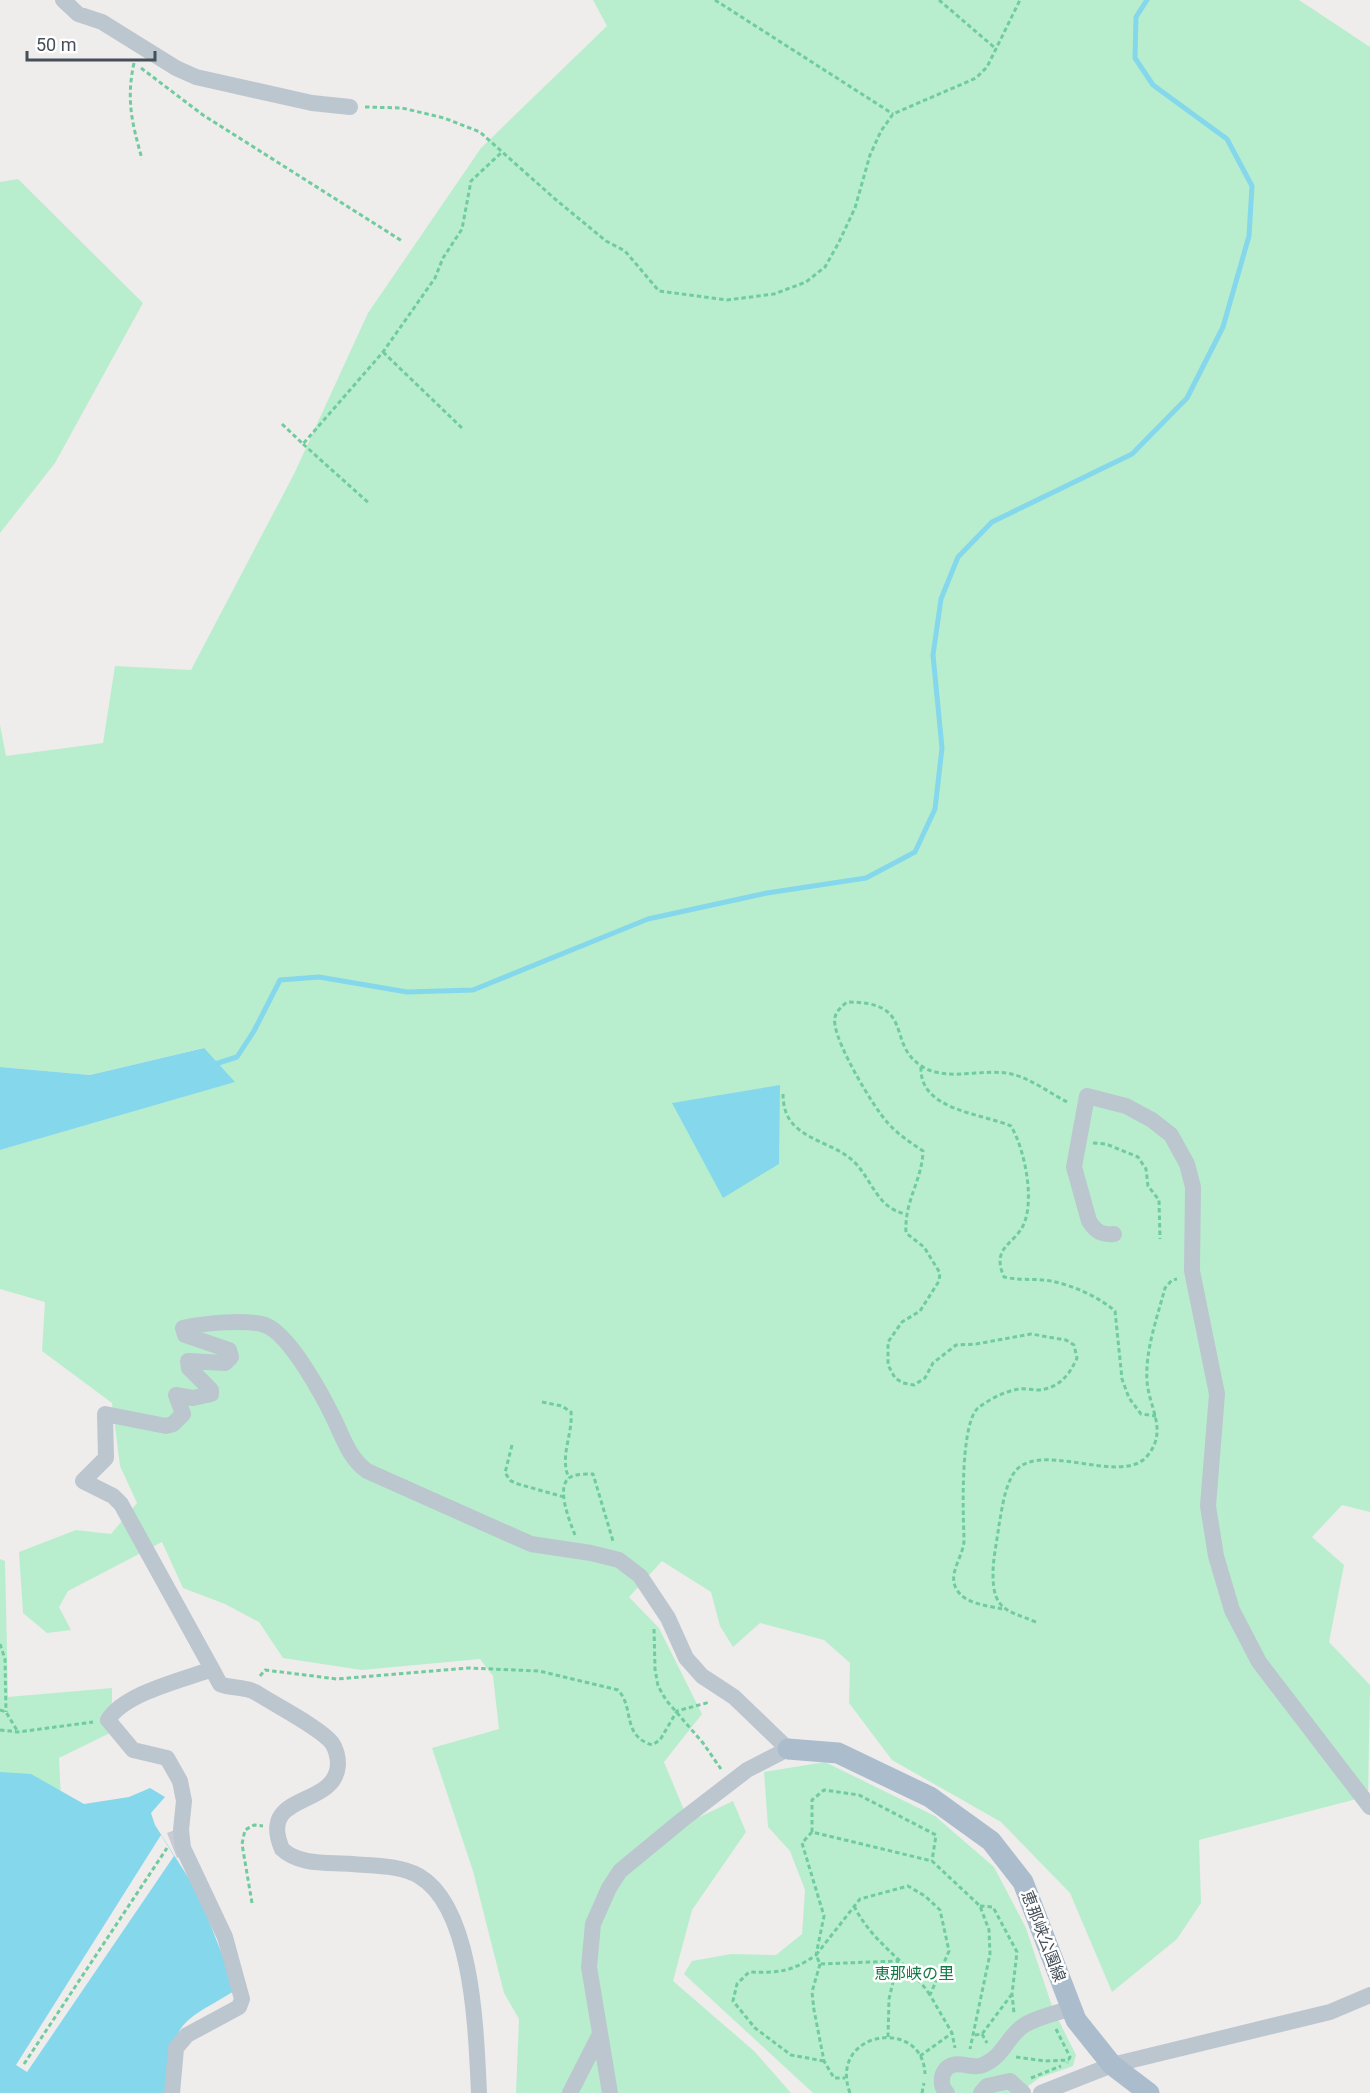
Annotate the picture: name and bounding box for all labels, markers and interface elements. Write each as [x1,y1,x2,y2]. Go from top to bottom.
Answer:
scale bar [27,24,154,62]
text: 50 m [36,34,76,55]
street label: 恵那峡公園線 [1017,1888,1070,1984]
park label: 恵那峡の里 [874,1964,954,1983]

